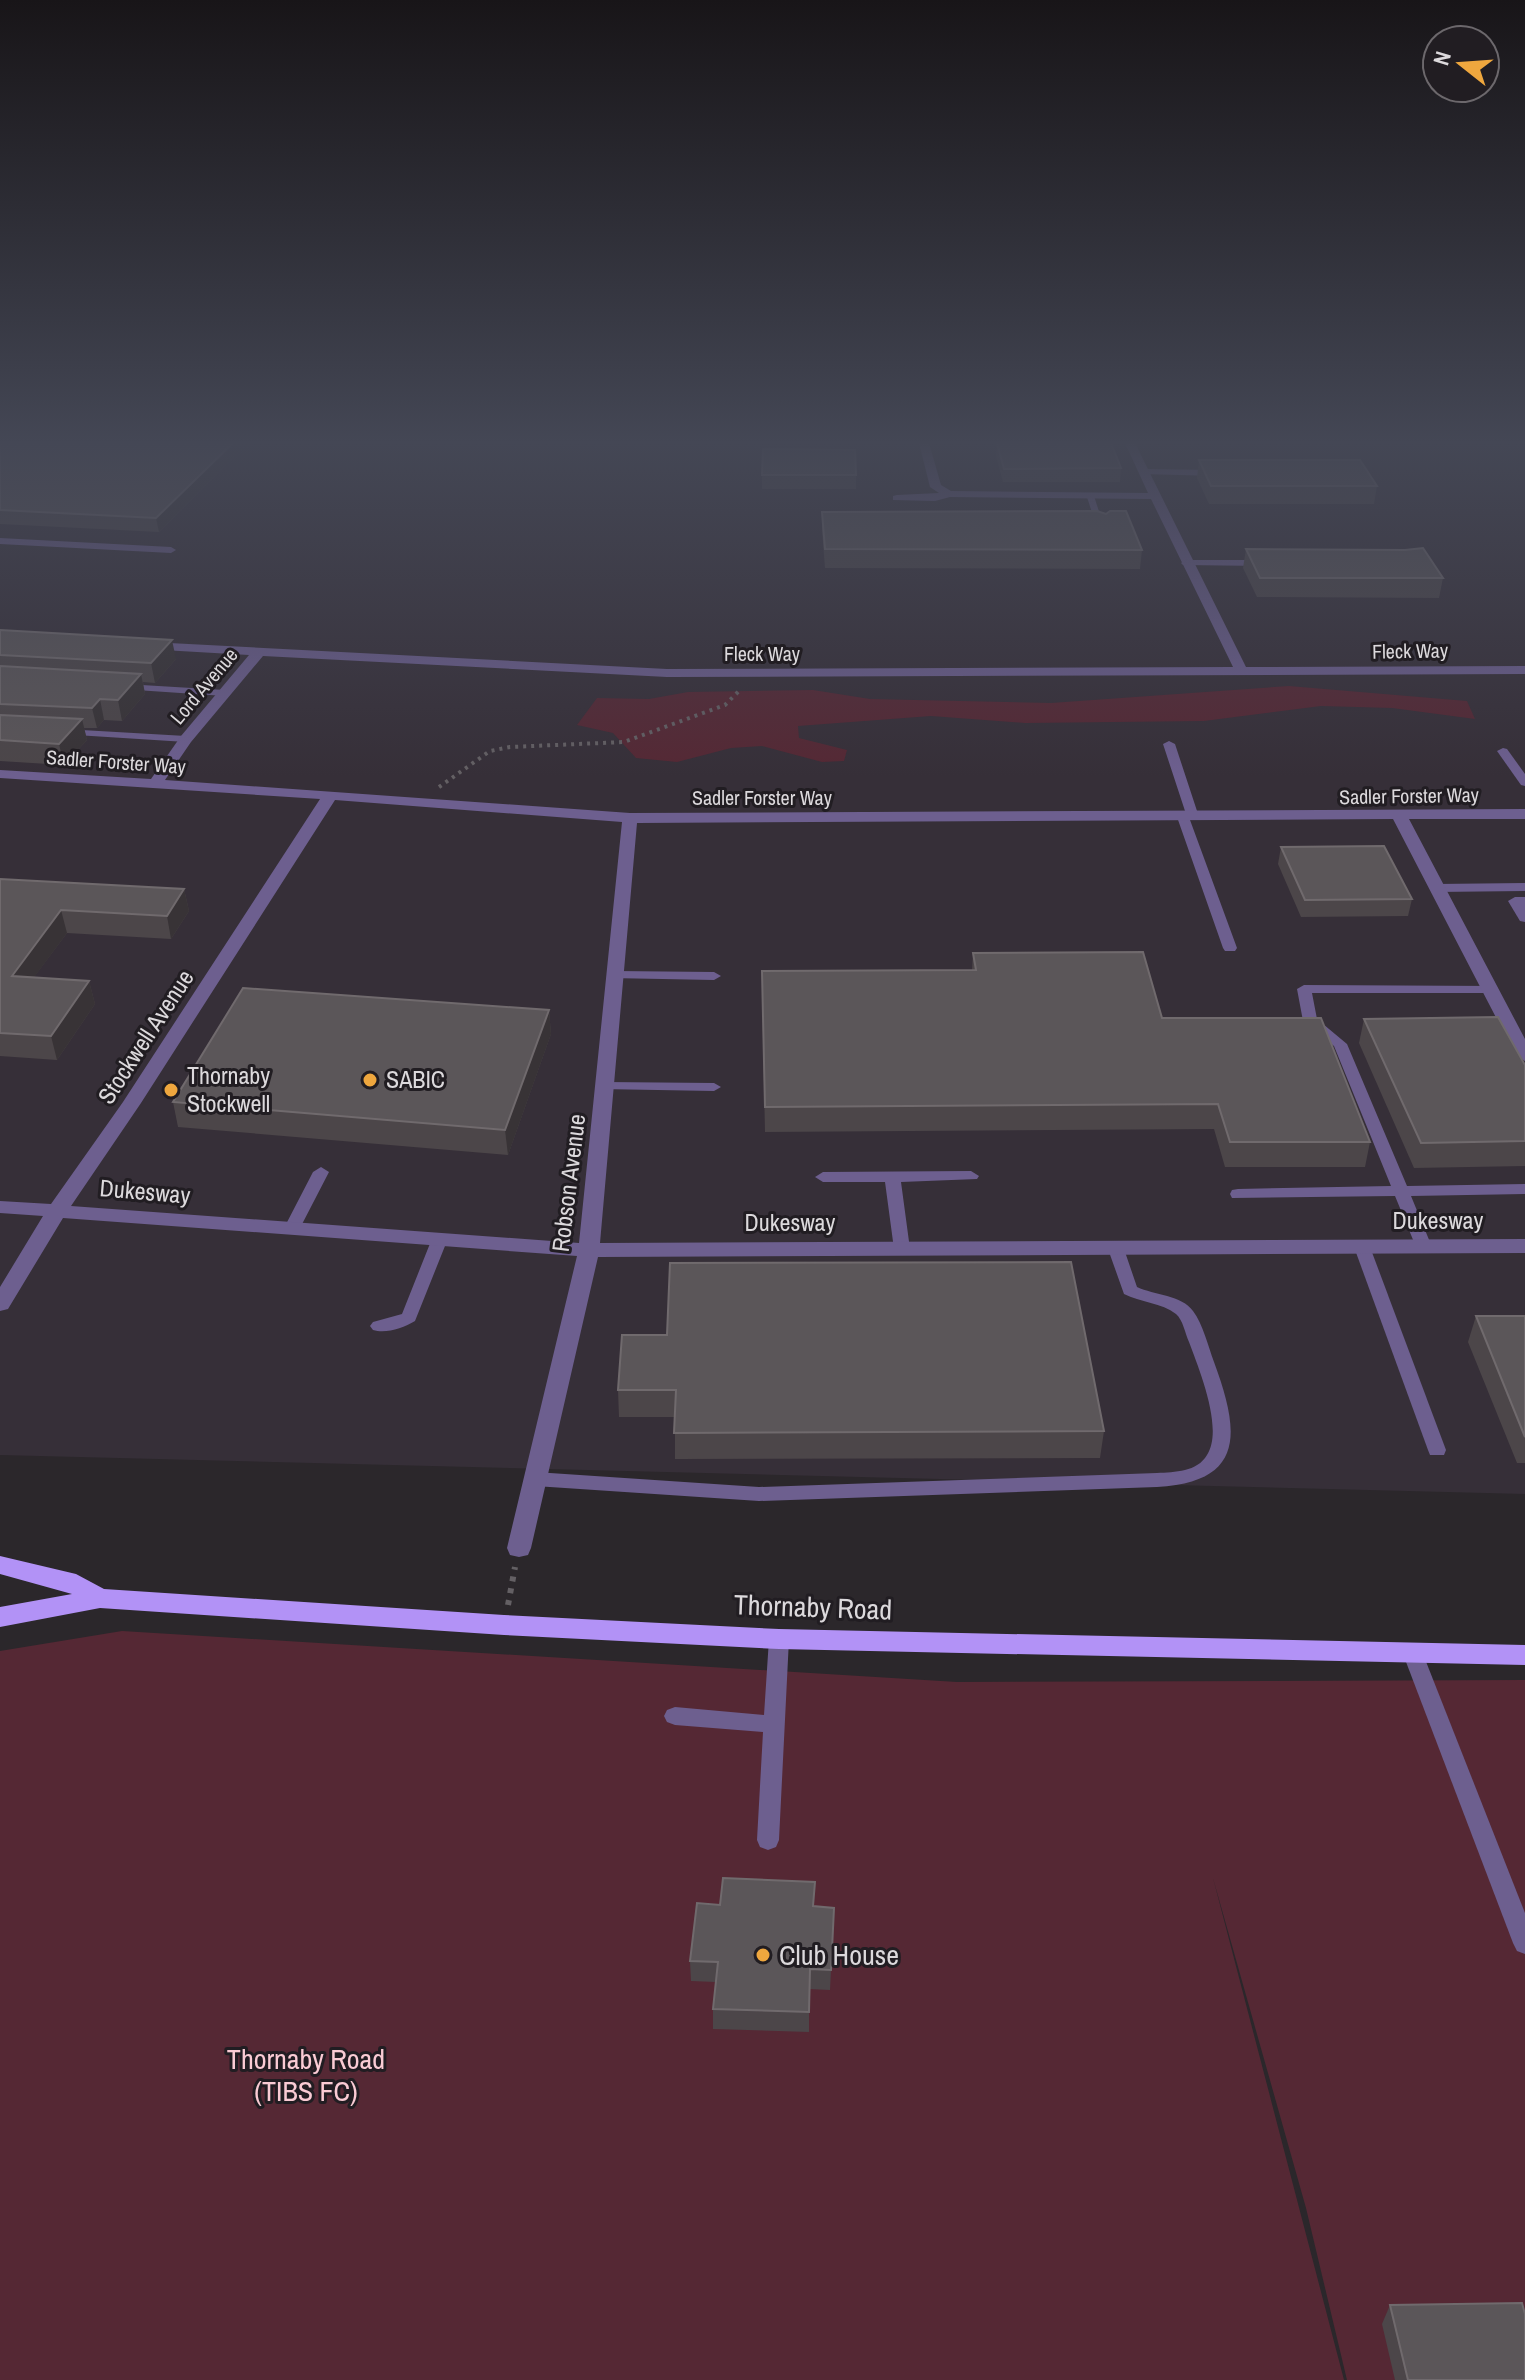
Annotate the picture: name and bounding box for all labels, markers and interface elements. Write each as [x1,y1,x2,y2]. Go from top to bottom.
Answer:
north arrow [1421,24,1501,104]
text: N [1426,48,1458,69]
street label: Fleck Way [1372,636,1449,665]
street label: Fleck Way [724,640,801,667]
street label: Lord Avenue [164,642,243,730]
street label: Sadler Forster Way [45,743,188,780]
street label: Sadler Forster Way [1339,781,1480,810]
street label: Sadler Forster Way [692,784,833,811]
street label: Stockwell Avenue [90,963,200,1110]
place label: Thornaby Stockwell [187,1059,270,1119]
place label: SABIC [386,1063,445,1095]
marker: SABIC [361,1071,379,1089]
marker: Thornaby Stockwell [162,1081,180,1099]
street label: Robson Avenue [544,1112,592,1254]
street label: Dukesway [98,1171,192,1211]
street label: Dukesway [1393,1204,1484,1236]
street label: Dukesway [745,1206,836,1238]
street label: Thornaby Road [733,1585,893,1629]
place label: Club House [779,1936,899,1974]
marker: Club House [754,1946,772,1964]
park label: Thornaby Road (TIBS FC) [227,2040,385,2110]

